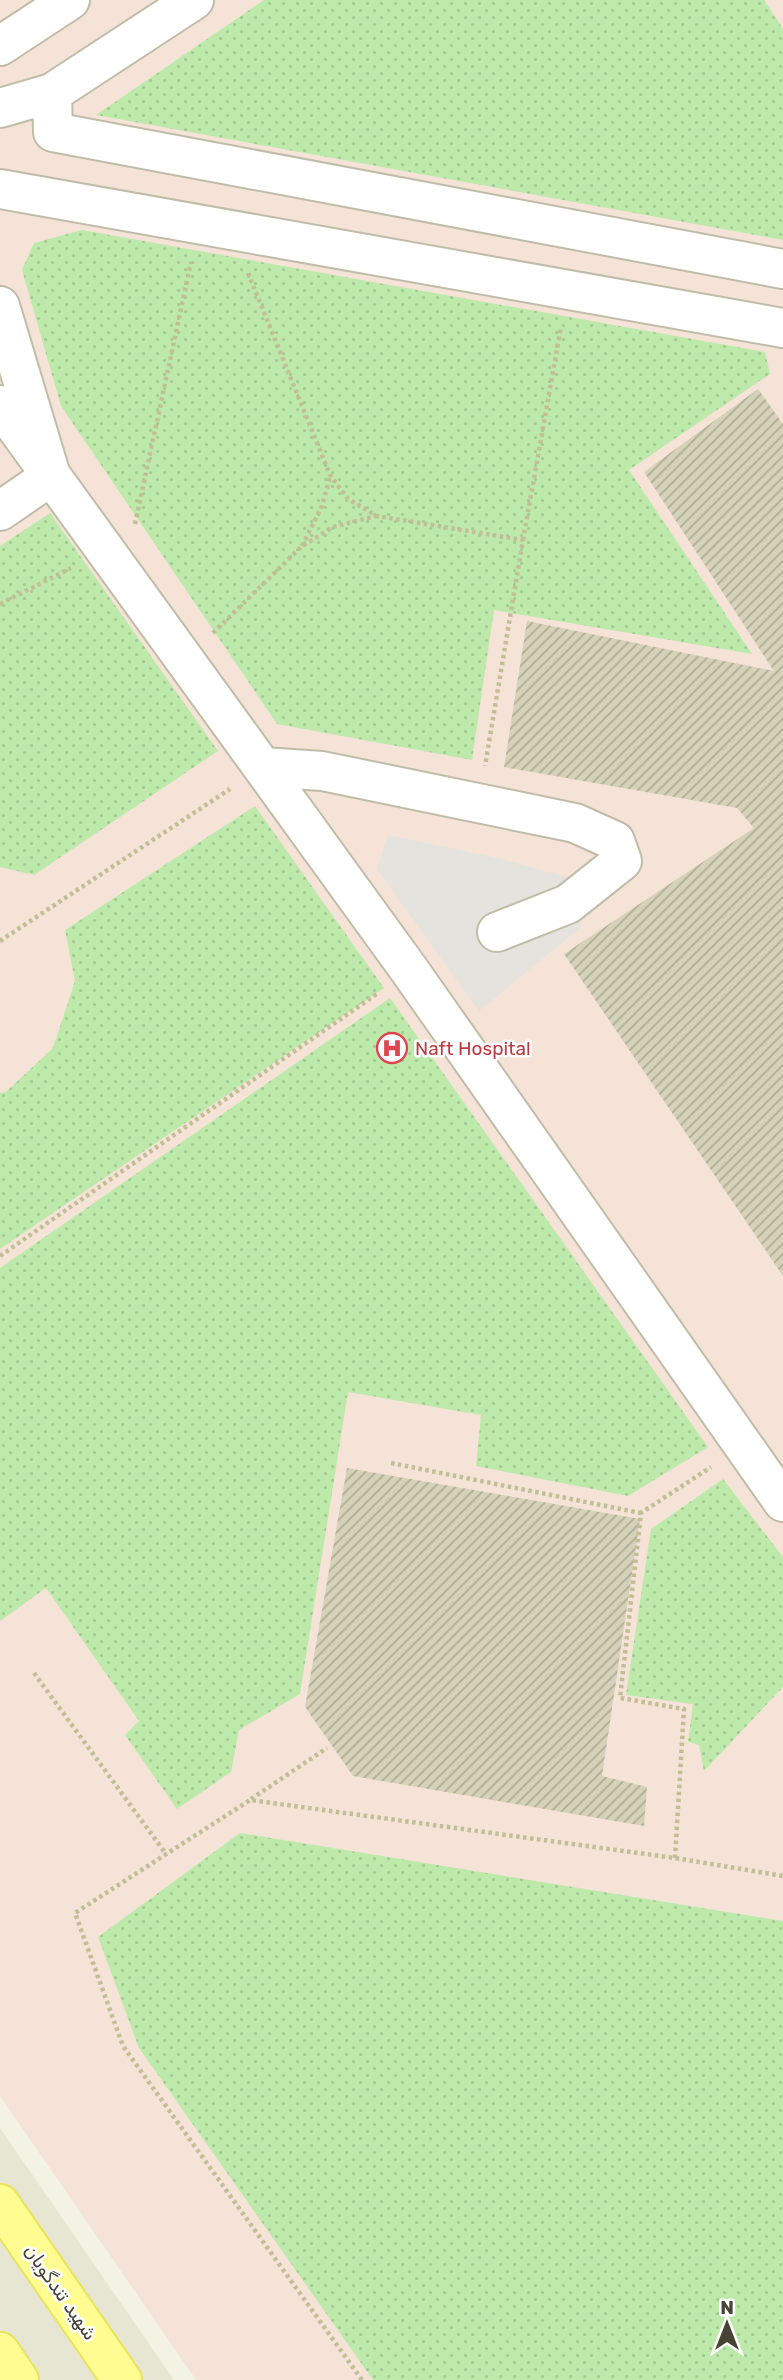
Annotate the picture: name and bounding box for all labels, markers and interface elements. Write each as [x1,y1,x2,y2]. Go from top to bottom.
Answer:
hospital icon: Naft Hospital [375,1031,409,1065]
place label: Naft Hospital [415,1037,531,1060]
street label: شهید تندگویان [19,2240,102,2345]
north arrow [692,2289,762,2359]
text: N [720,2296,734,2319]

